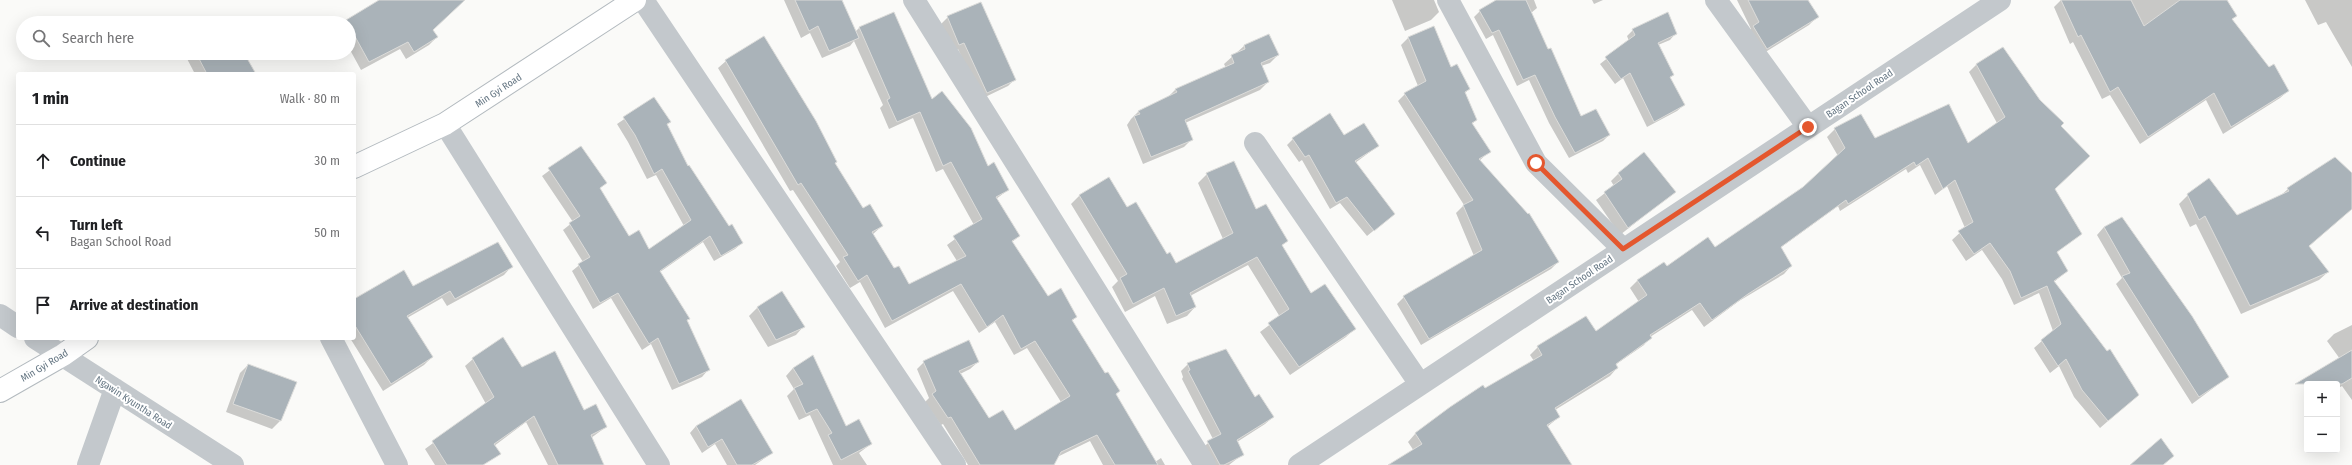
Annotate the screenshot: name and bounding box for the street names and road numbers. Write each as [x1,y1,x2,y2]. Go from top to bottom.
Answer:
street label: Bagan School Road [1824,67,1895,121]
street label: Min Gyi Road [473,71,524,110]
street label: Bagan School Road [1544,253,1615,307]
street label: Min Gyi Road [19,347,70,385]
street label: Ngawin Kyuntha Road [93,374,174,432]

